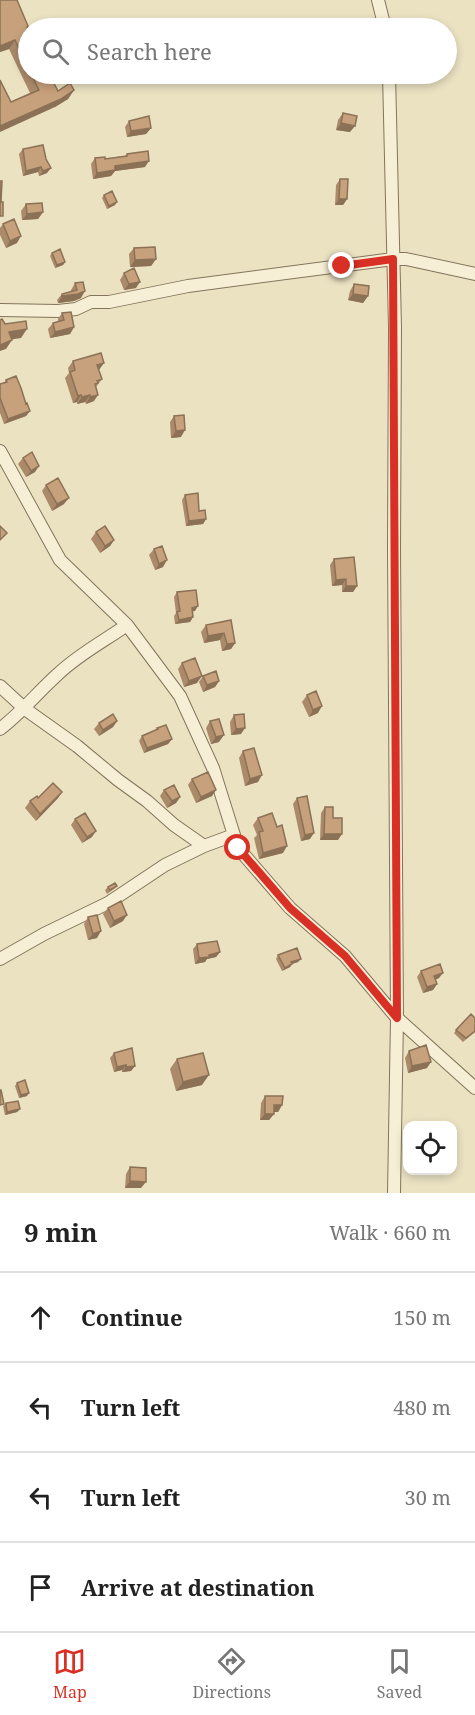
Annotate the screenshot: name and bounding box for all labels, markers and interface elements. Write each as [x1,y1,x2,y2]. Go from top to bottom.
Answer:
search box [18,18,457,84]
icon: search [39,35,72,68]
text: Search here [87,36,212,66]
route end [328,252,354,278]
route start [224,834,250,860]
map controls [403,1121,457,1175]
button: locate [403,1121,457,1175]
text: 9 min [24,1214,98,1250]
text: Walk · 660 m [329,1219,451,1246]
icon: ahead [24,1301,57,1334]
text: Continue [81,1302,183,1332]
text: 150 m [393,1304,451,1331]
icon: left [24,1391,57,1424]
text: Turn left [81,1392,180,1422]
text: 480 m [393,1394,451,1421]
icon: left [24,1481,57,1514]
text: Turn left [81,1482,180,1512]
text: 30 m [405,1484,451,1511]
icon: arrive [24,1571,57,1604]
text: Arrive at destination [81,1572,315,1602]
tab: Map [53,1645,87,1703]
tab: Directions [193,1645,271,1703]
tab: Saved [377,1645,422,1703]

